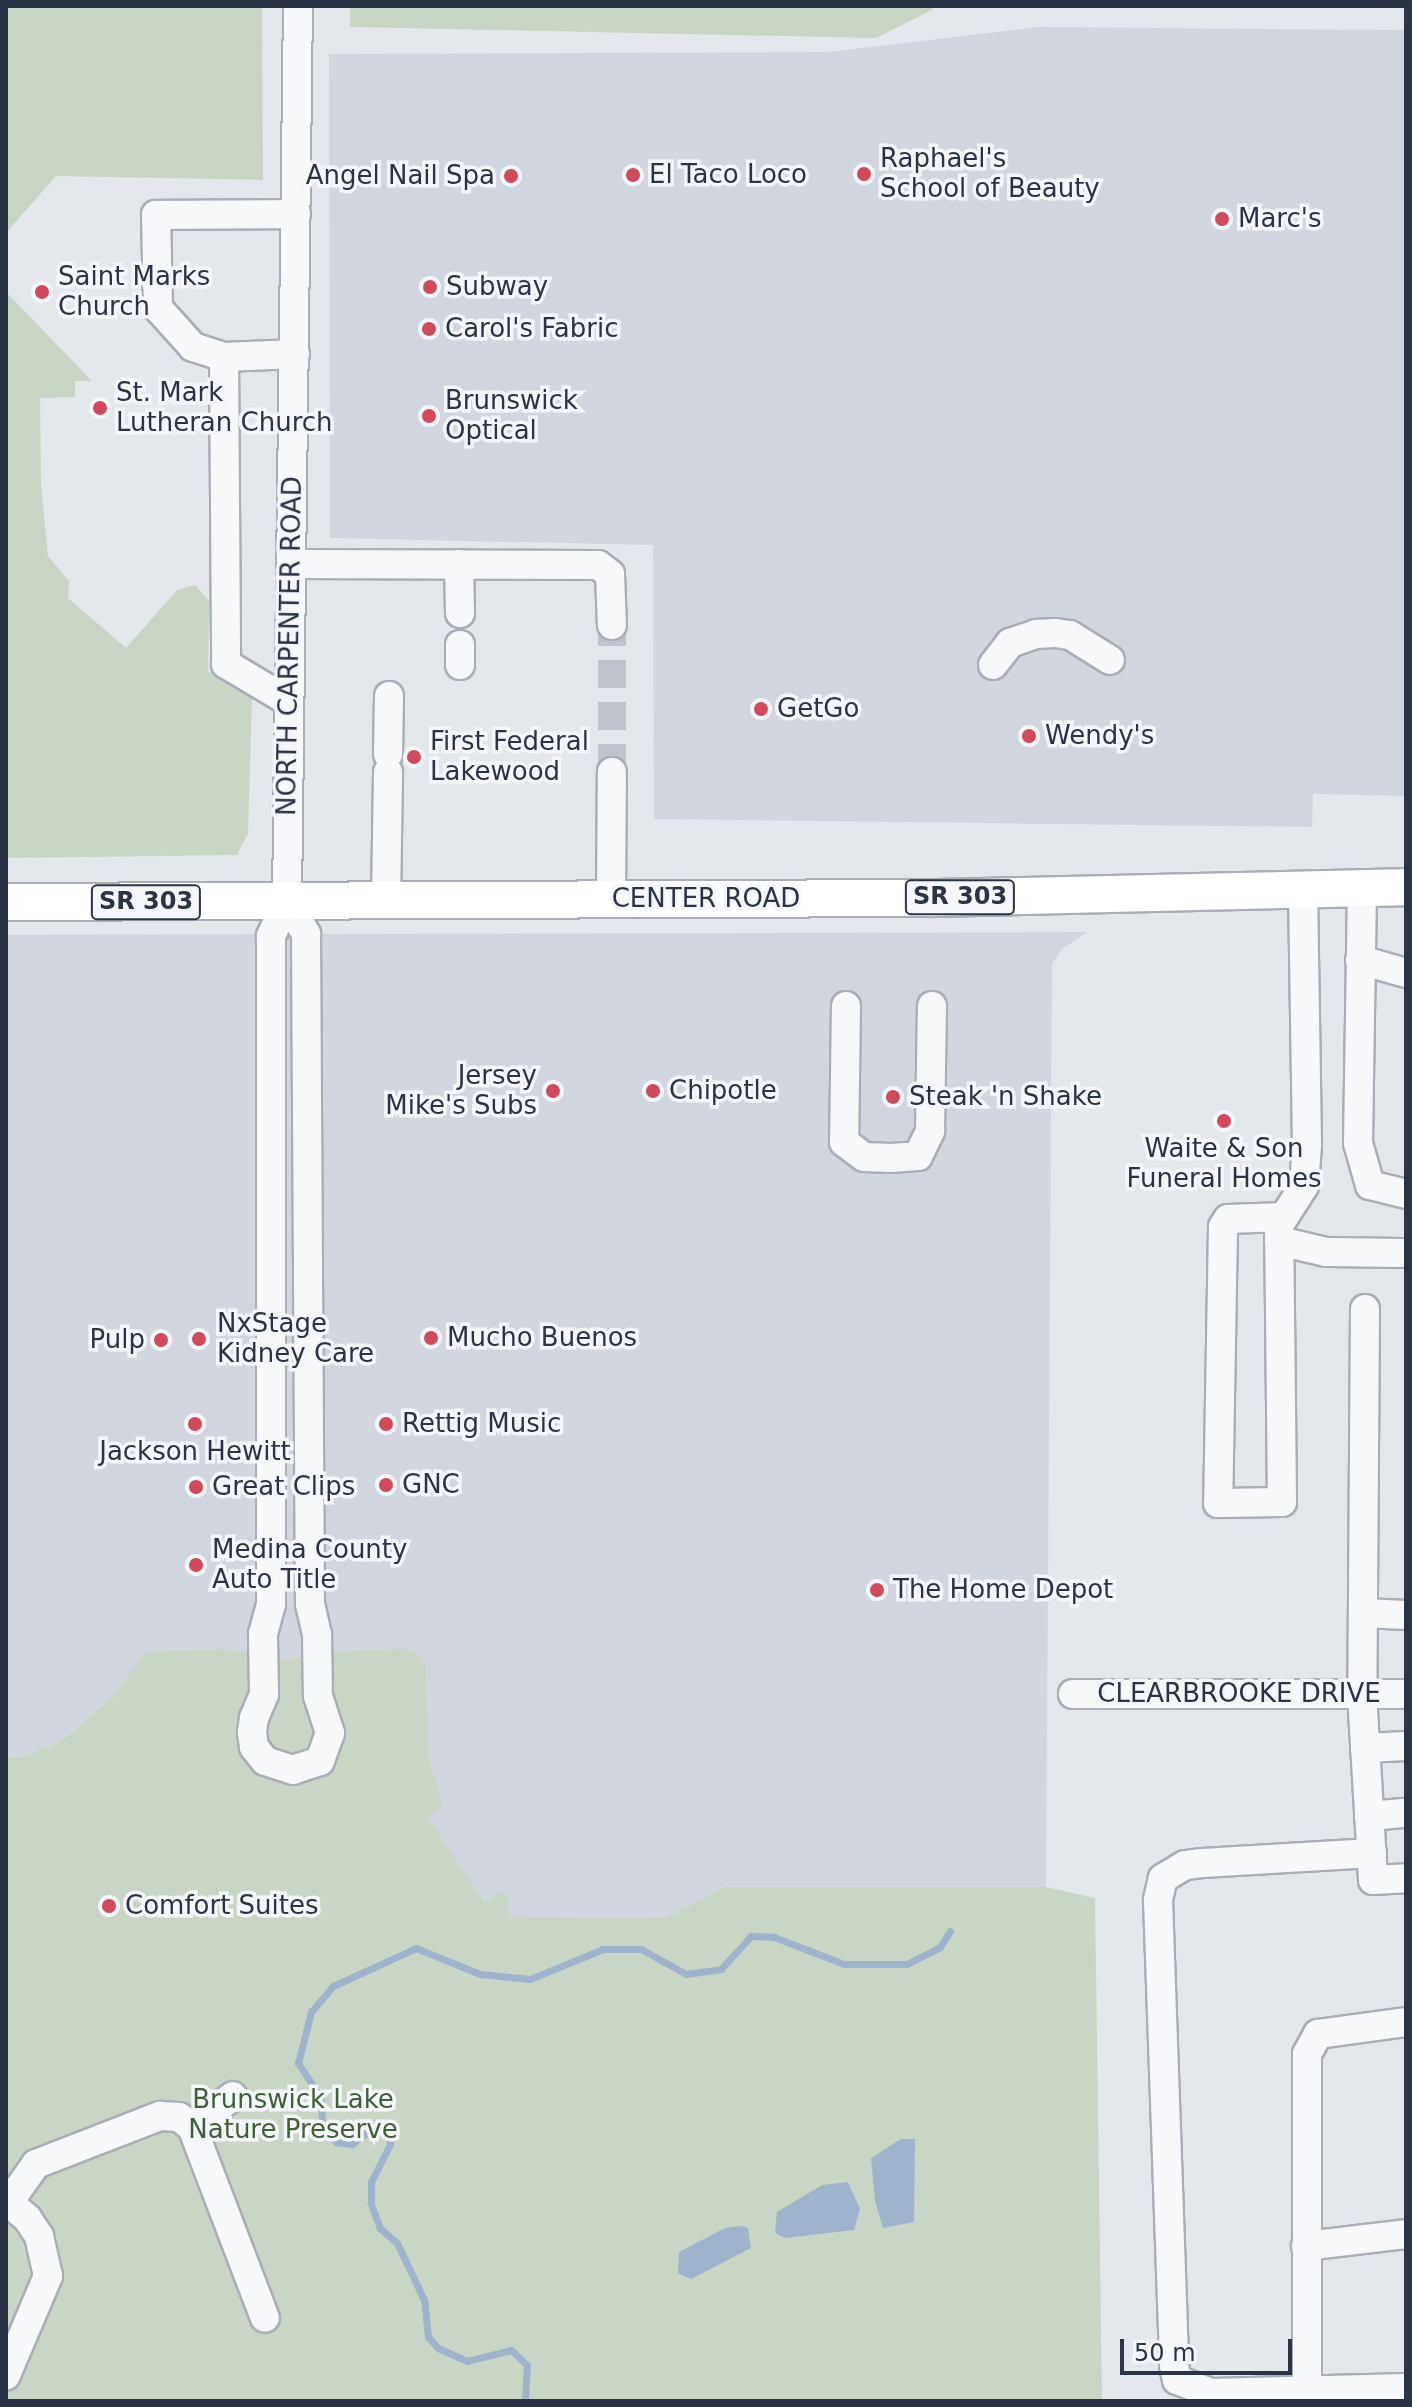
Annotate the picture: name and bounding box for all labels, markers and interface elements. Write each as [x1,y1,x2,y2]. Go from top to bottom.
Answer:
place label: Raphael's School of Beauty [880,143,1100,204]
place label: El Taco Loco [649,159,807,191]
place label: Angel Nail Spa [306,160,495,192]
marker: Raphael's School of Beauty [855,165,873,183]
marker: El Taco Loco [624,166,642,184]
marker: Angel Nail Spa [502,167,520,185]
place label: Marc's [1238,203,1321,235]
marker: Marc's [1213,210,1231,228]
place label: Saint Marks Church [58,261,210,322]
place label: Subway [446,271,548,303]
marker: Subway [421,278,439,296]
marker: Saint Marks Church [33,283,51,301]
place label: Carol's Fabric [445,313,619,345]
marker: Carol's Fabric [420,320,438,338]
place label: St. Mark Lutheran Church [116,377,333,438]
place label: Brunswick Optical [445,385,578,446]
marker: St. Mark Lutheran Church [91,399,109,417]
marker: Brunswick Optical [420,407,438,425]
street label: NORTH CARPENTER ROAD [271,476,309,816]
place label: GetGo [777,693,859,725]
marker: GetGo [752,700,770,718]
place label: Wendy's [1045,720,1154,752]
place label: First Federal Lakewood [430,726,589,788]
marker: Wendy's [1020,727,1038,745]
marker: First Federal Lakewood [405,748,423,766]
road number: SR 303 [904,877,1016,917]
road number: SR 303 [90,882,202,922]
street label: CENTER ROAD [612,883,800,915]
place label: Jersey Mike's Subs [385,1060,537,1122]
place label: Chipotle [669,1075,777,1107]
place label: Steak 'n Shake [909,1081,1102,1113]
marker: Jersey Mike's Subs [544,1082,562,1100]
marker: Chipotle [644,1082,662,1100]
marker: Steak 'n Shake [884,1088,902,1106]
marker: Waite & Son Funeral Homes [1215,1112,1233,1130]
place label: Waite & Son Funeral Homes [1127,1133,1321,1194]
place label: NxStage Kidney Care [217,1308,374,1370]
place label: Mucho Buenos [447,1322,637,1354]
place label: Pulp [90,1324,145,1356]
marker: NxStage Kidney Care [188,1328,210,1350]
marker: Mucho Buenos [422,1329,440,1347]
marker: Pulp [152,1331,170,1349]
place label: Rettig Music [402,1408,561,1440]
marker: Jackson Hewitt [186,1415,204,1433]
marker: Rettig Music [377,1415,395,1433]
place label: Jackson Hewitt [99,1436,291,1468]
place label: GNC [402,1469,460,1501]
place label: Great Clips [212,1471,355,1503]
marker: GNC [377,1476,395,1494]
marker: Great Clips [187,1478,205,1496]
place label: Medina County Auto Title [212,1534,407,1596]
marker: Medina County Auto Title [187,1556,205,1574]
place label: The Home Depot [893,1574,1113,1606]
marker: The Home Depot [868,1581,886,1599]
street label: CLEARBROOKE DRIVE [1097,1678,1381,1710]
place label: Comfort Suites [125,1890,319,1922]
marker: Comfort Suites [100,1897,118,1915]
park label: Brunswick Lake Nature Preserve [188,2084,398,2146]
scale bar [1124,2323,1296,2373]
text: 50 m [1134,2339,1196,2367]

